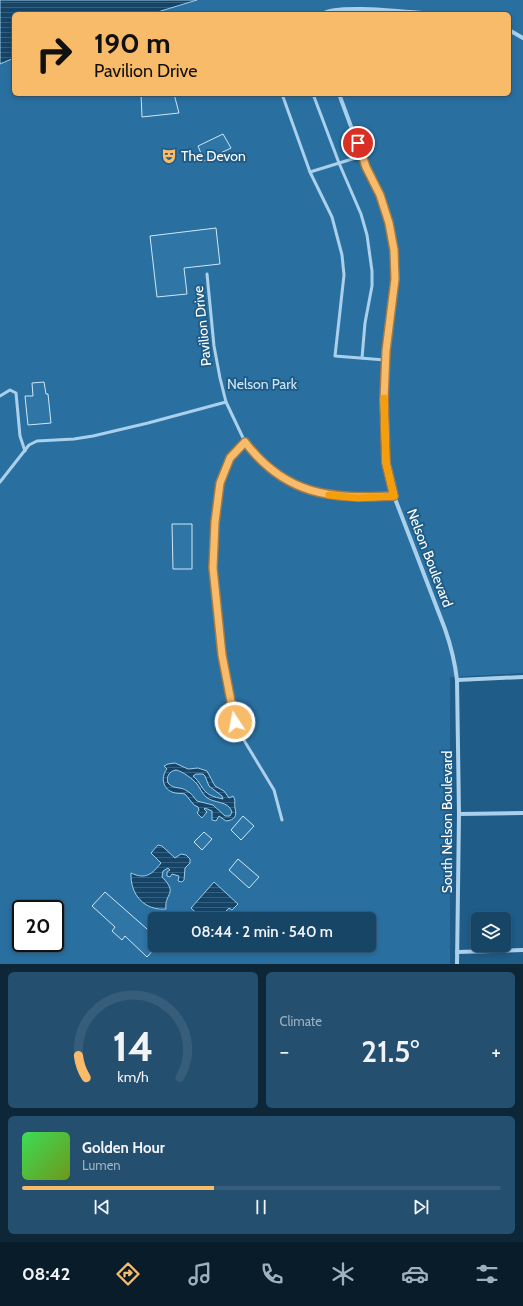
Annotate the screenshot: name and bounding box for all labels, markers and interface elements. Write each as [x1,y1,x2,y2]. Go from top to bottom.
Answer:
text: 190 m [94,26,170,60]
icon: right [28,28,80,80]
text: Pavilion Drive [94,60,197,82]
pin [341,126,375,160]
icon: arrive [347,132,369,154]
theatre icon: The Devon [160,147,178,165]
place label: The Devon [181,147,246,165]
street label: Pavilion Drive [189,285,215,367]
park label: Nelson Park [227,375,298,393]
street label: Nelson Boulevard [403,506,457,610]
position arrow [214,701,256,743]
street label: South Nelson Boulevard [438,751,456,893]
speed limit sign: 20 [12,900,64,952]
map controls [471,912,511,952]
button: layers [471,912,511,952]
text: 08:44 · 2 min · 540 m [191,923,333,941]
text: Climate [280,1013,322,1029]
text: 14 [112,1021,153,1071]
text: 21.5° [361,1033,419,1070]
text: − [280,1038,289,1065]
text: + [491,1038,501,1065]
text: km/h [117,1068,148,1086]
text: Golden Hour [82,1139,165,1157]
text: Lumen [82,1157,121,1173]
icon: previous [91,1196,113,1218]
icon: pause [250,1196,272,1218]
icon: next [410,1196,432,1218]
icon: directions [114,1260,142,1288]
icon: music [186,1260,214,1288]
icon: phone [258,1260,286,1288]
icon: climate [329,1260,357,1288]
icon: car [401,1260,429,1288]
icon: filters [473,1260,501,1288]
text: 08:42 [22,1263,70,1285]

